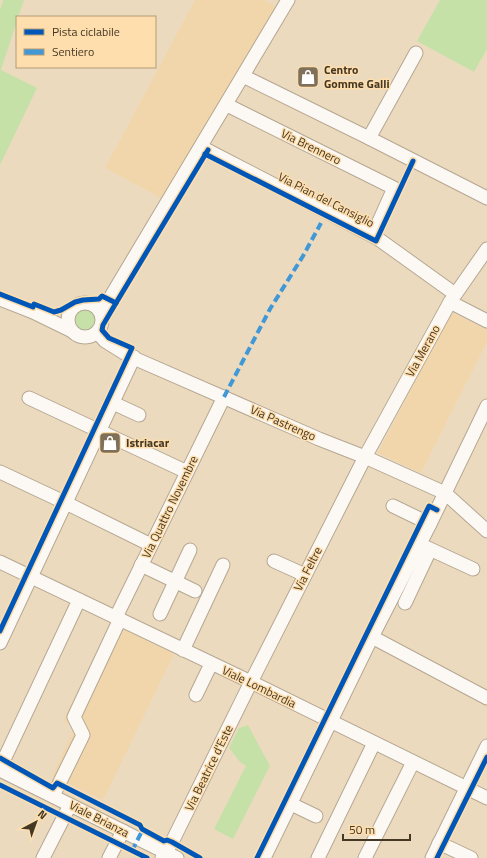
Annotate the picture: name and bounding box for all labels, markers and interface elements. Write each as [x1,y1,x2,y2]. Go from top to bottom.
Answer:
legend [16,16,156,68]
text: Pista ciclabile [52,22,120,41]
text: Sentiero [52,42,94,61]
place label: Centro Gomme Galli [324,60,390,93]
shop icon: Centro Gomme Galli [295,64,321,90]
street label: Via Brennero [278,124,345,169]
street label: Via Pian del Cansiglio [275,167,378,232]
street label: Via Merano [400,321,445,380]
street label: Via Pastrengo [247,400,319,445]
shop icon: Istriacar [97,430,123,456]
place label: Istriacar [126,433,170,452]
street label: Via Quattro Novembre [136,452,203,561]
street label: Via Feltre [288,543,327,594]
street label: Viale Lombardia [219,660,300,713]
street label: Via Beatrice d'Este [179,721,238,814]
street label: Viale Brianza [66,795,133,842]
north arrow [16,802,56,842]
text: N [34,806,51,823]
scale bar [343,816,410,842]
text: 50 m [349,820,375,839]

